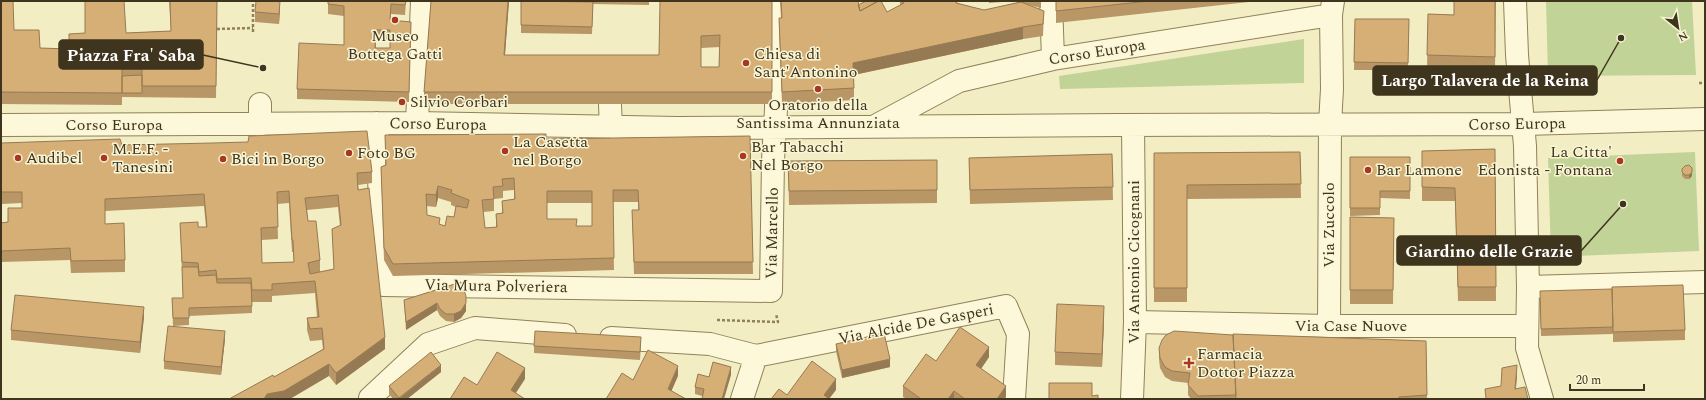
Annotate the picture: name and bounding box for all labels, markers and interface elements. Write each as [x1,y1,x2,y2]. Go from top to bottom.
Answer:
north arrow [1658,8,1698,48]
marker: Museo Bottega Gatti [390,15,400,25]
place label: Museo Bottega Gatti [347,24,443,66]
text: N [1675,27,1691,46]
street label: Corso Europa [1047,32,1147,71]
callout: Piazza Fra' Saba [59,40,203,69]
place label: Chiesa di Sant'Antonino [754,42,857,84]
text: Piazza Fra' Saba [67,43,195,69]
marker: Chiesa di Sant'Antonino [741,58,751,68]
callout: Largo Talavera de la Reina [1373,66,1597,95]
text: Largo Talavera de la Reina [1381,68,1589,94]
marker: Oratorio della Santissima Annunziata [813,84,823,94]
place label: Silvio Corbari [410,90,508,114]
place label: Oratorio della Santissima Annunziata [736,93,900,135]
marker: Silvio Corbari [397,97,407,107]
street label: Corso Europa [389,111,487,137]
street label: Corso Europa [1468,111,1566,137]
street label: Corso Europa [65,113,163,137]
place label: La Casetta nel Borgo [513,130,588,172]
place label: Bar Tabacchi Nel Borgo [751,135,844,177]
place label: M.E.F. - Tanesini [112,137,173,179]
place label: La Citta' Edonista - Fontana [1478,140,1612,182]
place label: Foto BG [357,141,416,165]
place label: Audibel [26,146,82,170]
marker: La Casetta nel Borgo [500,146,510,156]
place label: Bici in Borgo [231,147,324,171]
marker: Foto BG [344,148,354,158]
marker: Bar Tabacchi Nel Borgo [738,151,748,161]
marker: Audibel [13,153,23,163]
marker: M.E.F. - Tanesini [99,153,109,163]
marker: Bici in Borgo [218,154,228,164]
marker: La Citta' Edonista - Fontana [1615,156,1625,166]
place label: Bar Lamone [1376,158,1462,182]
marker: Bar Lamone [1363,165,1373,175]
street label: Via Antonio Cicognani [1122,180,1146,344]
street label: Via Zuccolo [1317,182,1341,268]
street label: Via Marcello [759,187,785,279]
callout: Giardino delle Grazie [1397,236,1581,265]
text: Giardino delle Grazie [1405,239,1573,265]
street label: Via Mura Polveriera [424,273,568,299]
street label: Via Alcide De Gasperi [836,297,996,351]
street label: Via Case Nuove [1295,314,1407,338]
place label: Farmacia Dottor Piazza [1197,342,1295,384]
marker: Farmacia Dottor Piazza [1184,358,1194,368]
scale bar [1570,366,1644,392]
text: 20 m [1576,371,1601,390]

